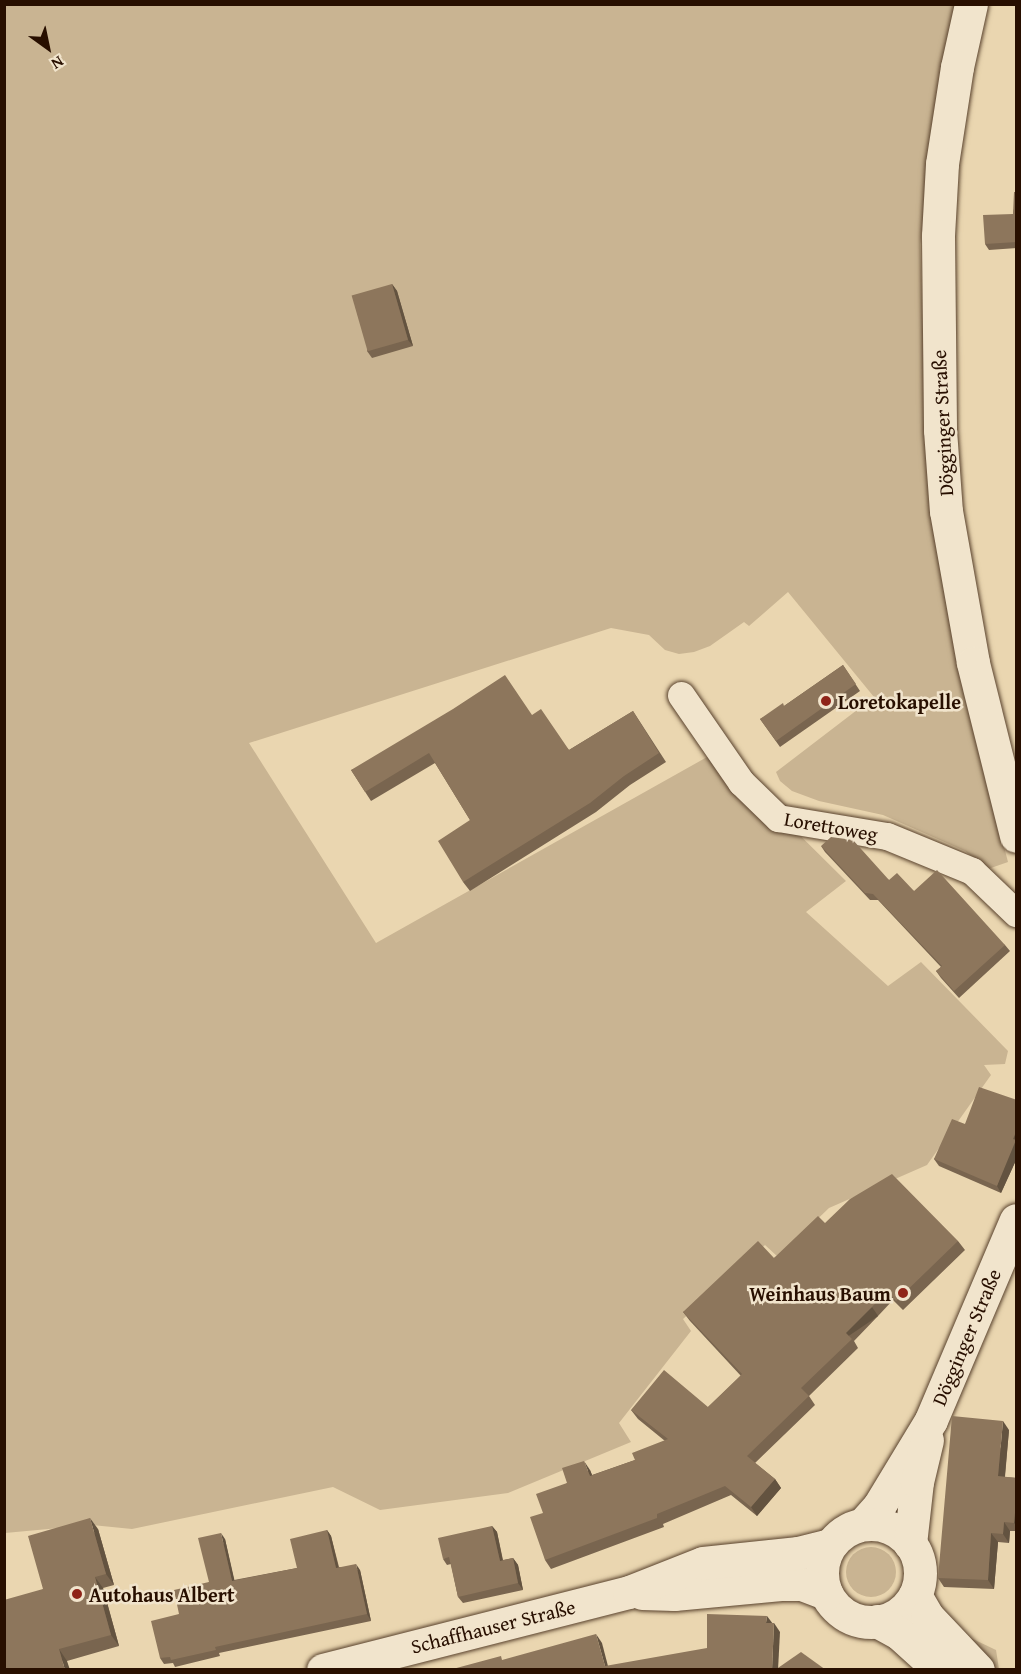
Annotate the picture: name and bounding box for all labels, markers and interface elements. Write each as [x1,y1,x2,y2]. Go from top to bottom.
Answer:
north arrow [18,18,78,78]
text: N [47,50,69,76]
street label: Dögginger Straße [926,349,958,497]
place label: Loretokapelle [838,689,961,713]
marker: Loretokapelle [819,694,833,708]
street label: Lorettoweg [782,806,880,846]
street label: Dögginger Straße [926,1265,1006,1409]
place label: Weinhaus Baum [749,1281,891,1305]
marker: Weinhaus Baum [896,1286,910,1300]
place label: Autohaus Albert [89,1582,235,1606]
marker: Autohaus Albert [70,1587,84,1601]
street label: Schaffhauser Straße [408,1594,578,1658]

